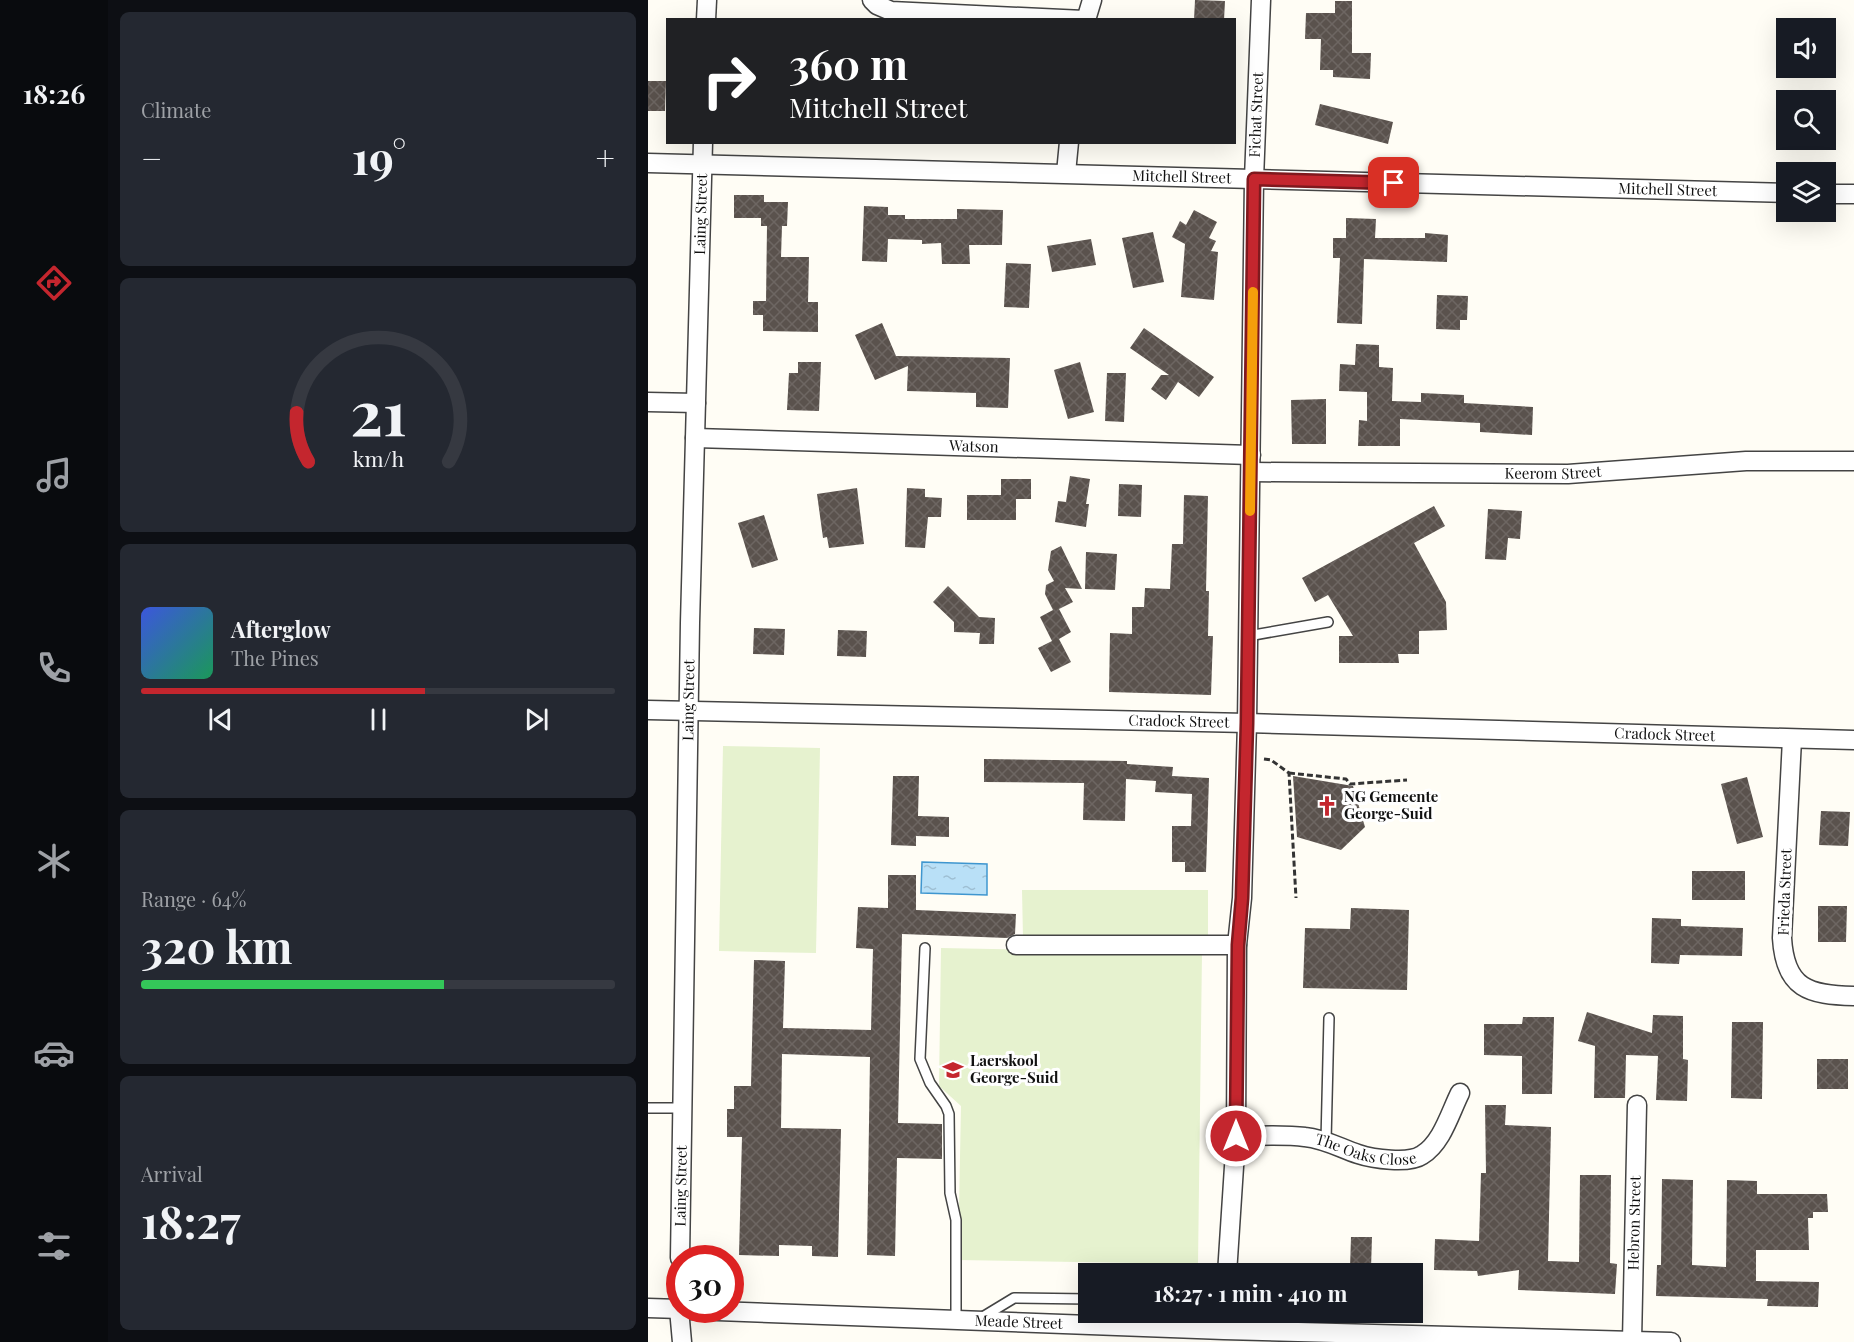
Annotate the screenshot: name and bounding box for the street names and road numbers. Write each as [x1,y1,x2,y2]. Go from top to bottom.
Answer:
street label: Fichat Street [1244,71,1267,158]
street label: Mitchell Street [1132,165,1232,187]
street label: Laing Street [689,173,711,255]
street label: Mitchell Street [1618,178,1718,200]
street label: Watson [948,435,999,456]
street label: Keerom Street [1504,461,1603,483]
street label: Laing Street [677,658,698,741]
street label: Cradock Street [1128,709,1230,732]
street label: Cradock Street [1614,722,1716,745]
street label: Frieda Street [1772,847,1796,936]
street label: The Oaks Close [1313,1128,1418,1169]
street label: Laing Street [669,1144,691,1227]
street label: Hebron Street [1622,1175,1645,1271]
street label: Meade Street [974,1310,1064,1333]

